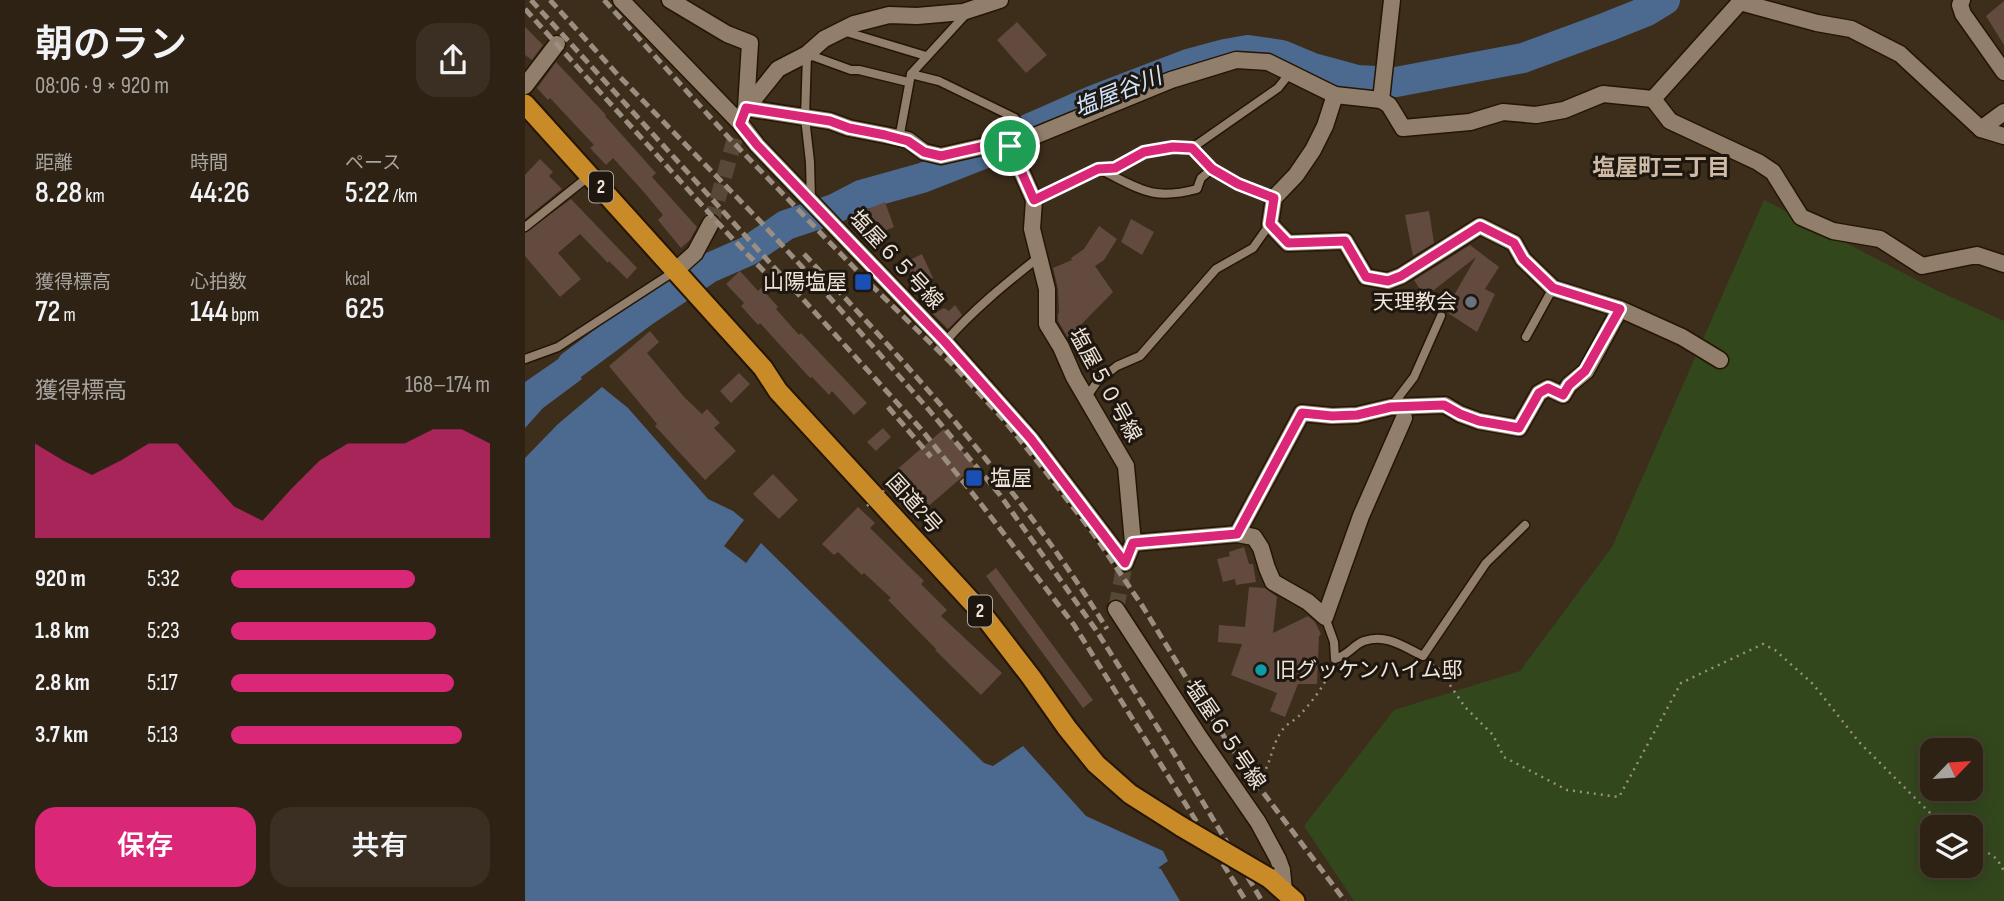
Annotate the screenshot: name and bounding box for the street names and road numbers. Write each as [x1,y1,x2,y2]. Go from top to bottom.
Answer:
road number: 2 [589,172,613,202]
street label: 塩屋６５号線 [844,205,948,315]
street label: 塩屋５０号線 [1064,324,1146,446]
street label: 国道2号 [881,469,947,539]
road number: 2 [968,596,992,626]
street label: 塩屋６５号線 [1179,676,1271,794]

